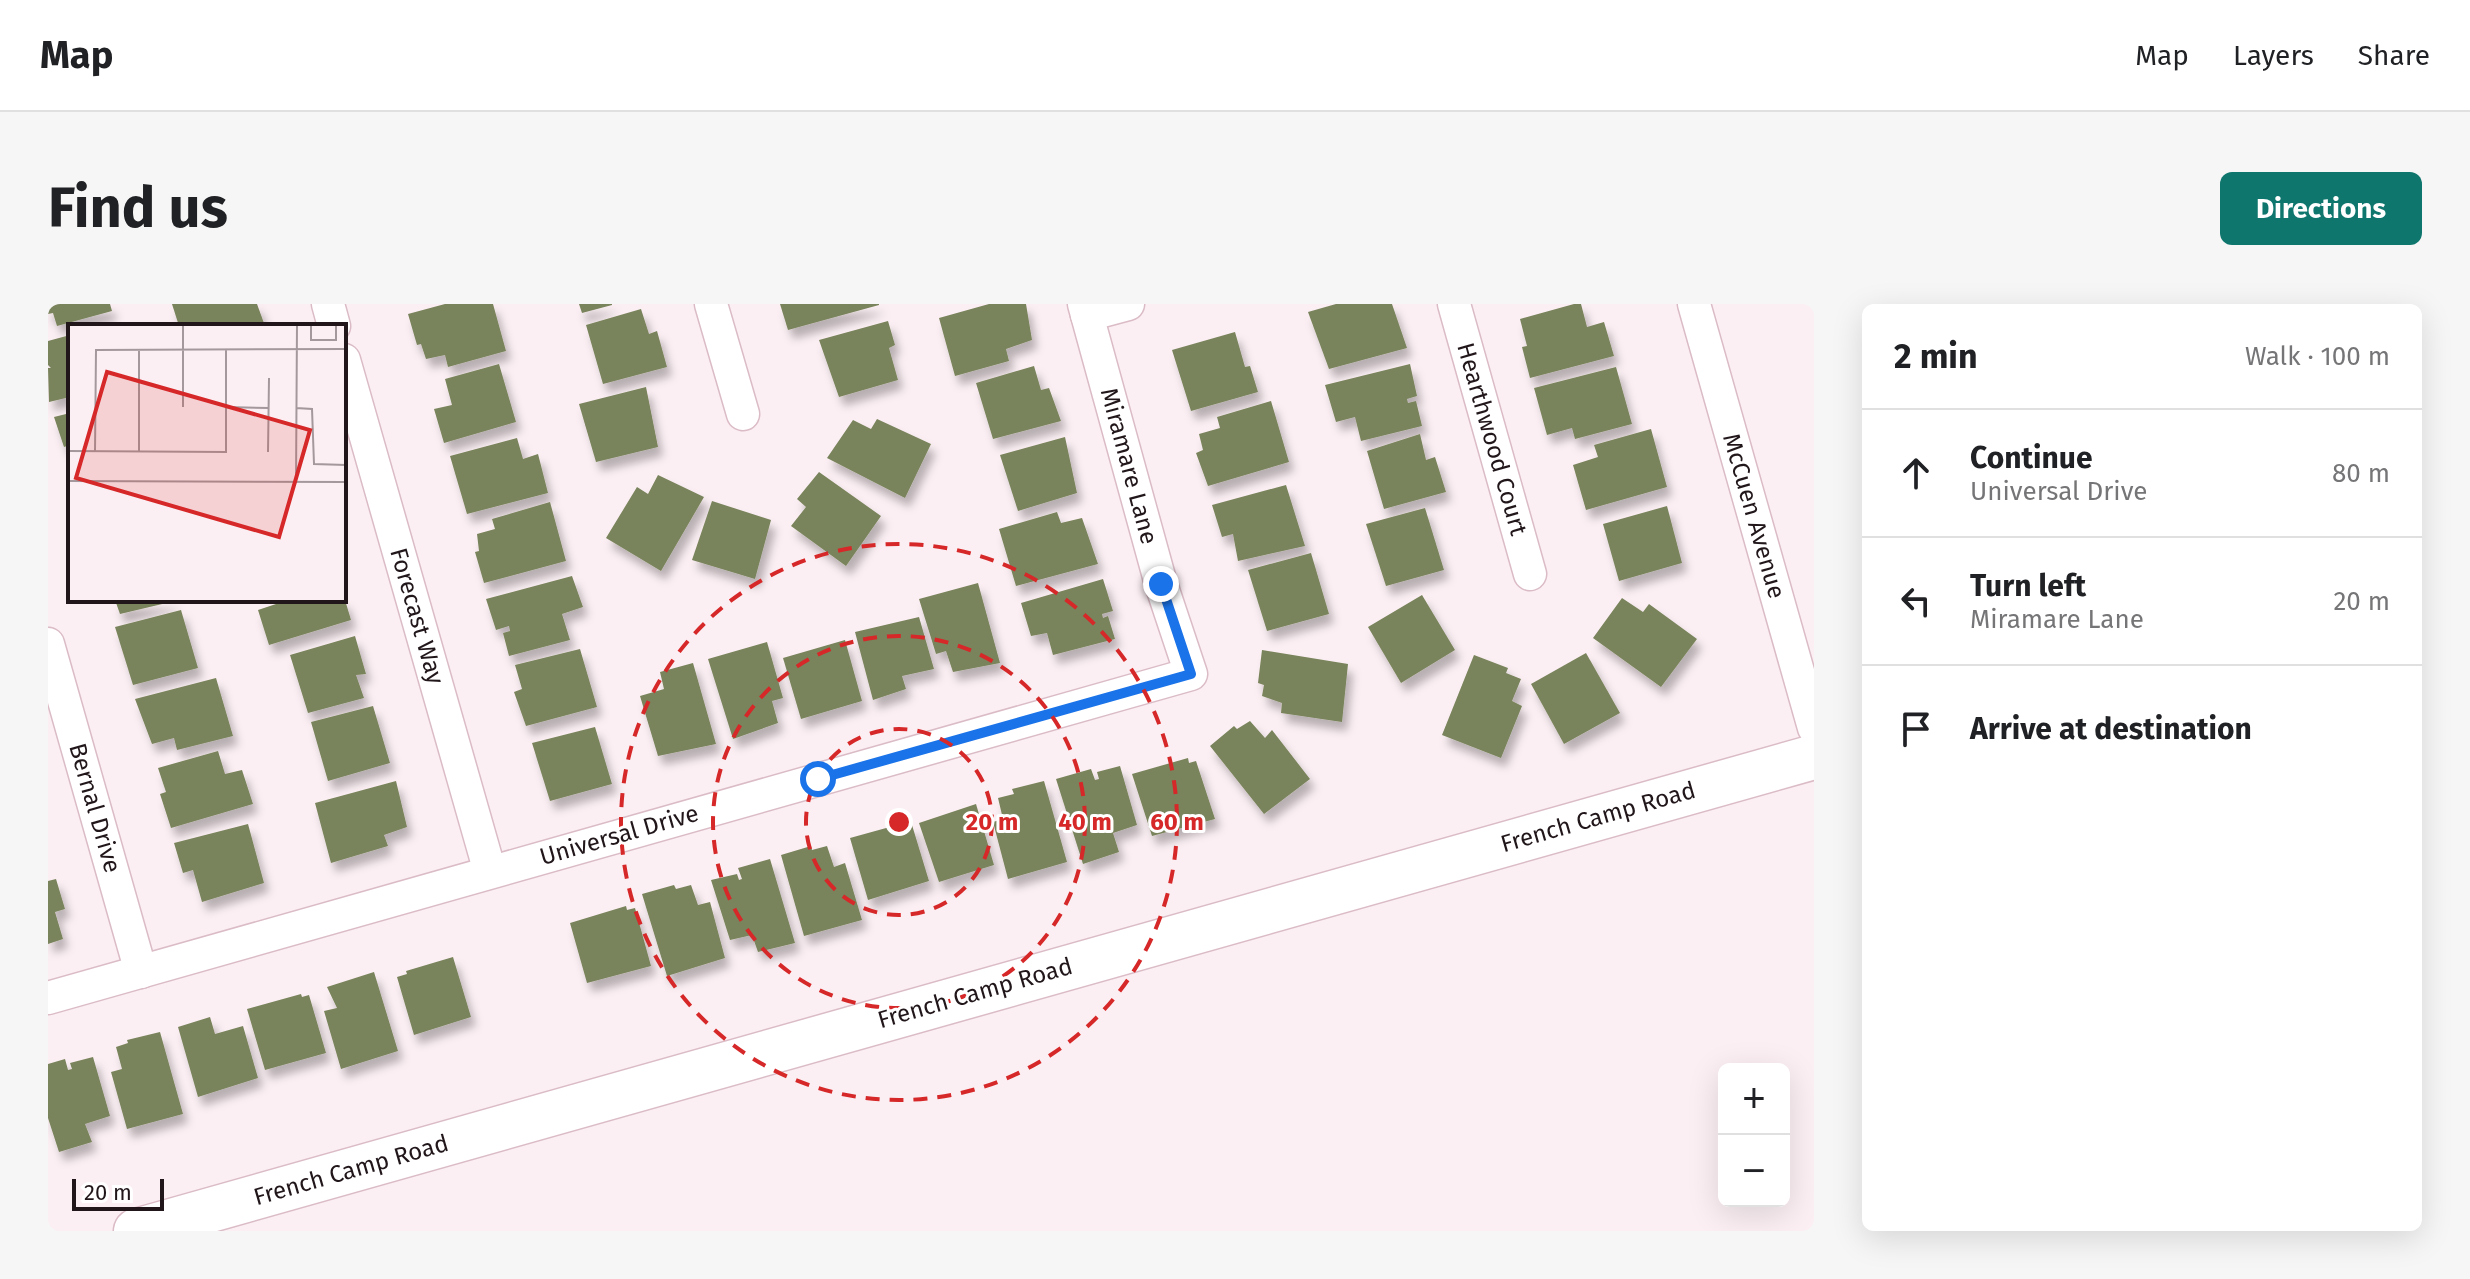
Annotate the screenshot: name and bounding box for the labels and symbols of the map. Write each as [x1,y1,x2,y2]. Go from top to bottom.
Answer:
inset map [68,324,346,602]
street label: Hearthwood Court [1451,339,1533,539]
street label: Miramare Lane [1095,385,1163,547]
street label: McCuen Avenue [1717,430,1791,602]
street label: Forecast Way [384,545,450,688]
route end [1143,566,1179,602]
street label: Bernal Drive [63,740,127,876]
route start [800,761,836,797]
street label: French Camp Road [1497,776,1699,858]
street label: Universal Drive [536,799,702,871]
centre of rings [885,808,913,836]
text: 20 m [966,808,1018,836]
text: 40 m [1058,808,1112,836]
text: 60 m [1150,808,1204,836]
street label: French Camp Road [874,952,1076,1034]
street label: French Camp Road [250,1129,452,1211]
scale bar [72,1175,164,1211]

